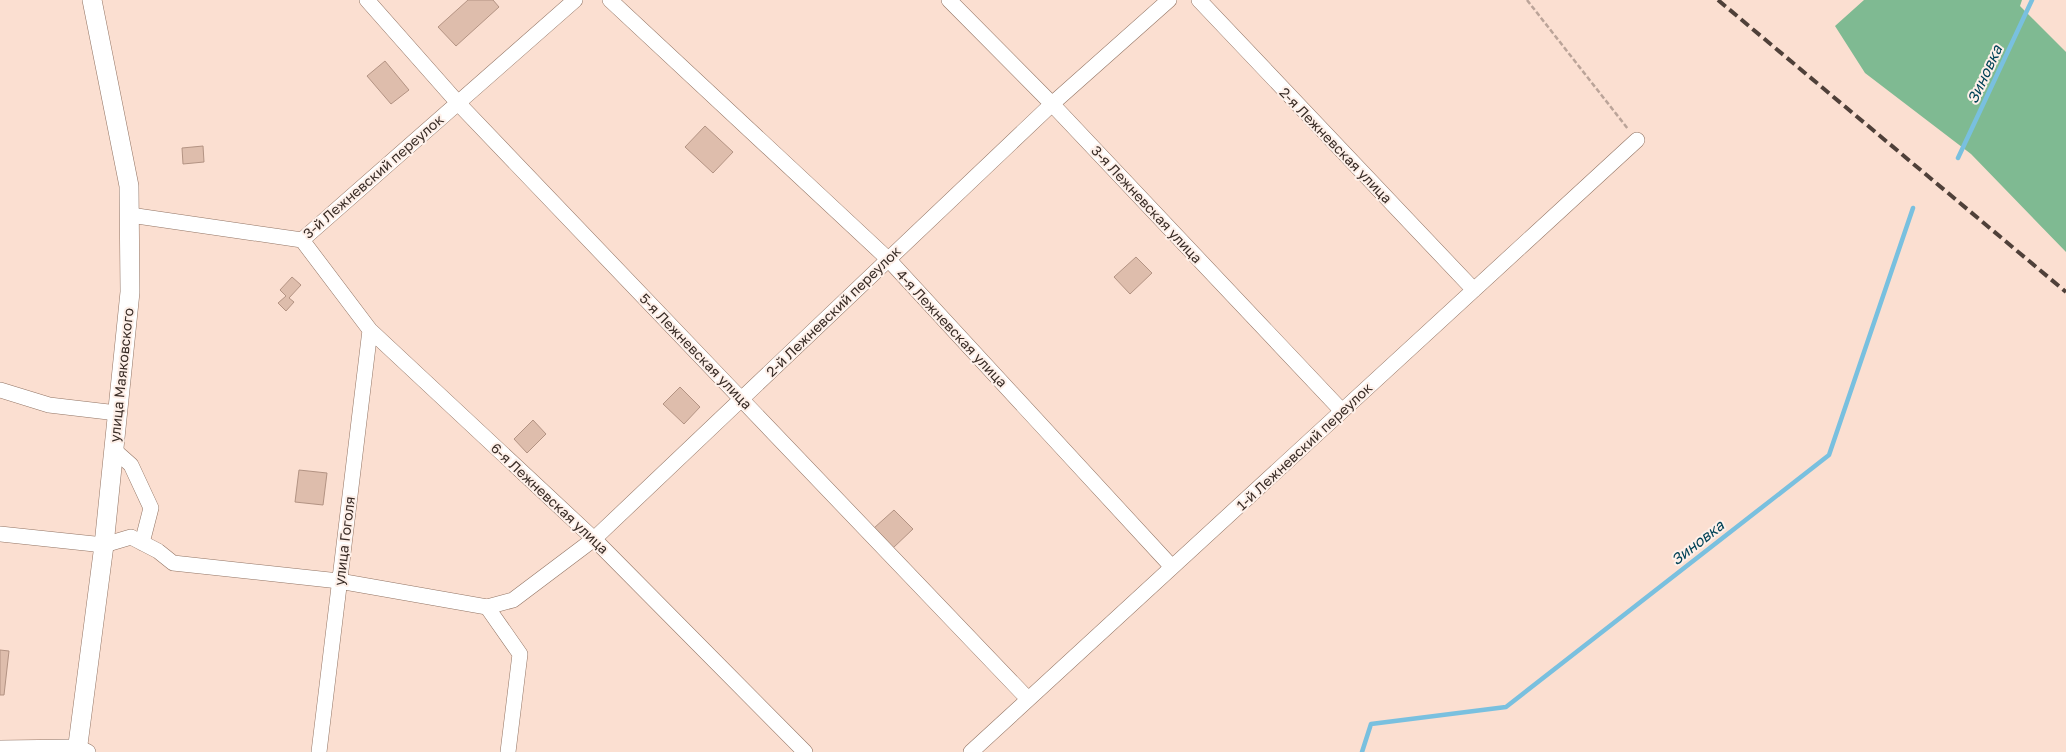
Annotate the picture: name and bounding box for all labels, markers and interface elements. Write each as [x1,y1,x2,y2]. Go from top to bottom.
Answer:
water label: Зиновка [1963,41,2006,106]
street label: 2-я Лежневская улица [1276,84,1396,206]
street label: 3-й Лежневский переулок [299,110,447,242]
street label: 3-я Лежневская улица [1088,142,1206,266]
street label: 2-й Лежневский переулок [762,242,904,380]
street label: 4-я Лежневская улица [893,266,1011,390]
street label: 5-я Лежневская улица [636,290,756,412]
street label: улица Маяковского [105,307,137,443]
street label: 1-й Лежневский переулок [1233,379,1375,513]
street label: 6-я Лежневская улица [488,439,612,557]
street label: улица Гоголя [330,495,358,587]
water label: Зиновка [1667,515,1728,568]

